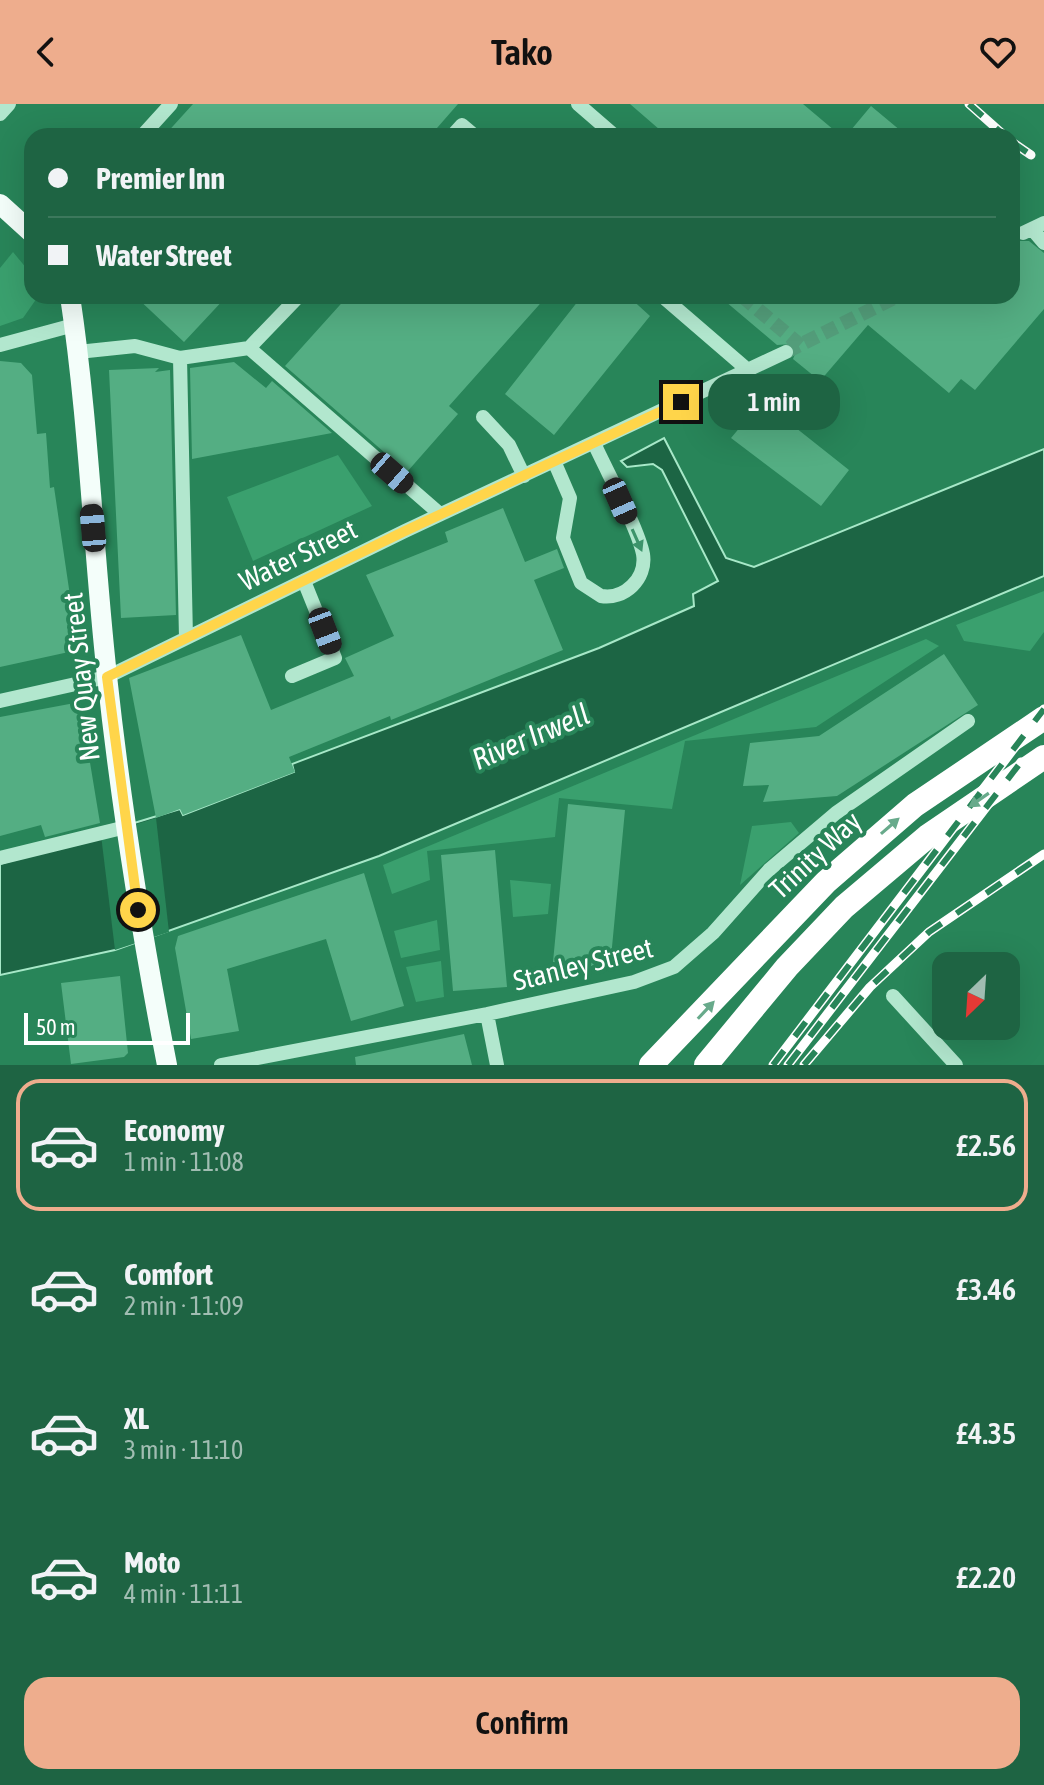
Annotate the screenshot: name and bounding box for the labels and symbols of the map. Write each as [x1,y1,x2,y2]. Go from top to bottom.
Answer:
callout: 1 min [709,374,841,430]
route end [663,384,699,420]
car [366,448,418,498]
car [599,474,641,528]
car [79,503,107,553]
street label: Water Street [234,513,362,597]
one-way arrow [630,528,644,552]
street label: New Quay Street [56,591,106,763]
car [305,604,345,658]
water label: River Irwell [467,696,594,776]
one-way arrow [968,792,989,807]
street label: Trinity Way [763,805,867,905]
one-way arrow [880,818,900,835]
route start [120,892,156,928]
street label: Stanley Street [510,931,656,997]
north arrow [932,952,1020,1040]
one-way arrow [697,1001,715,1020]
scale bar [24,1009,190,1045]

